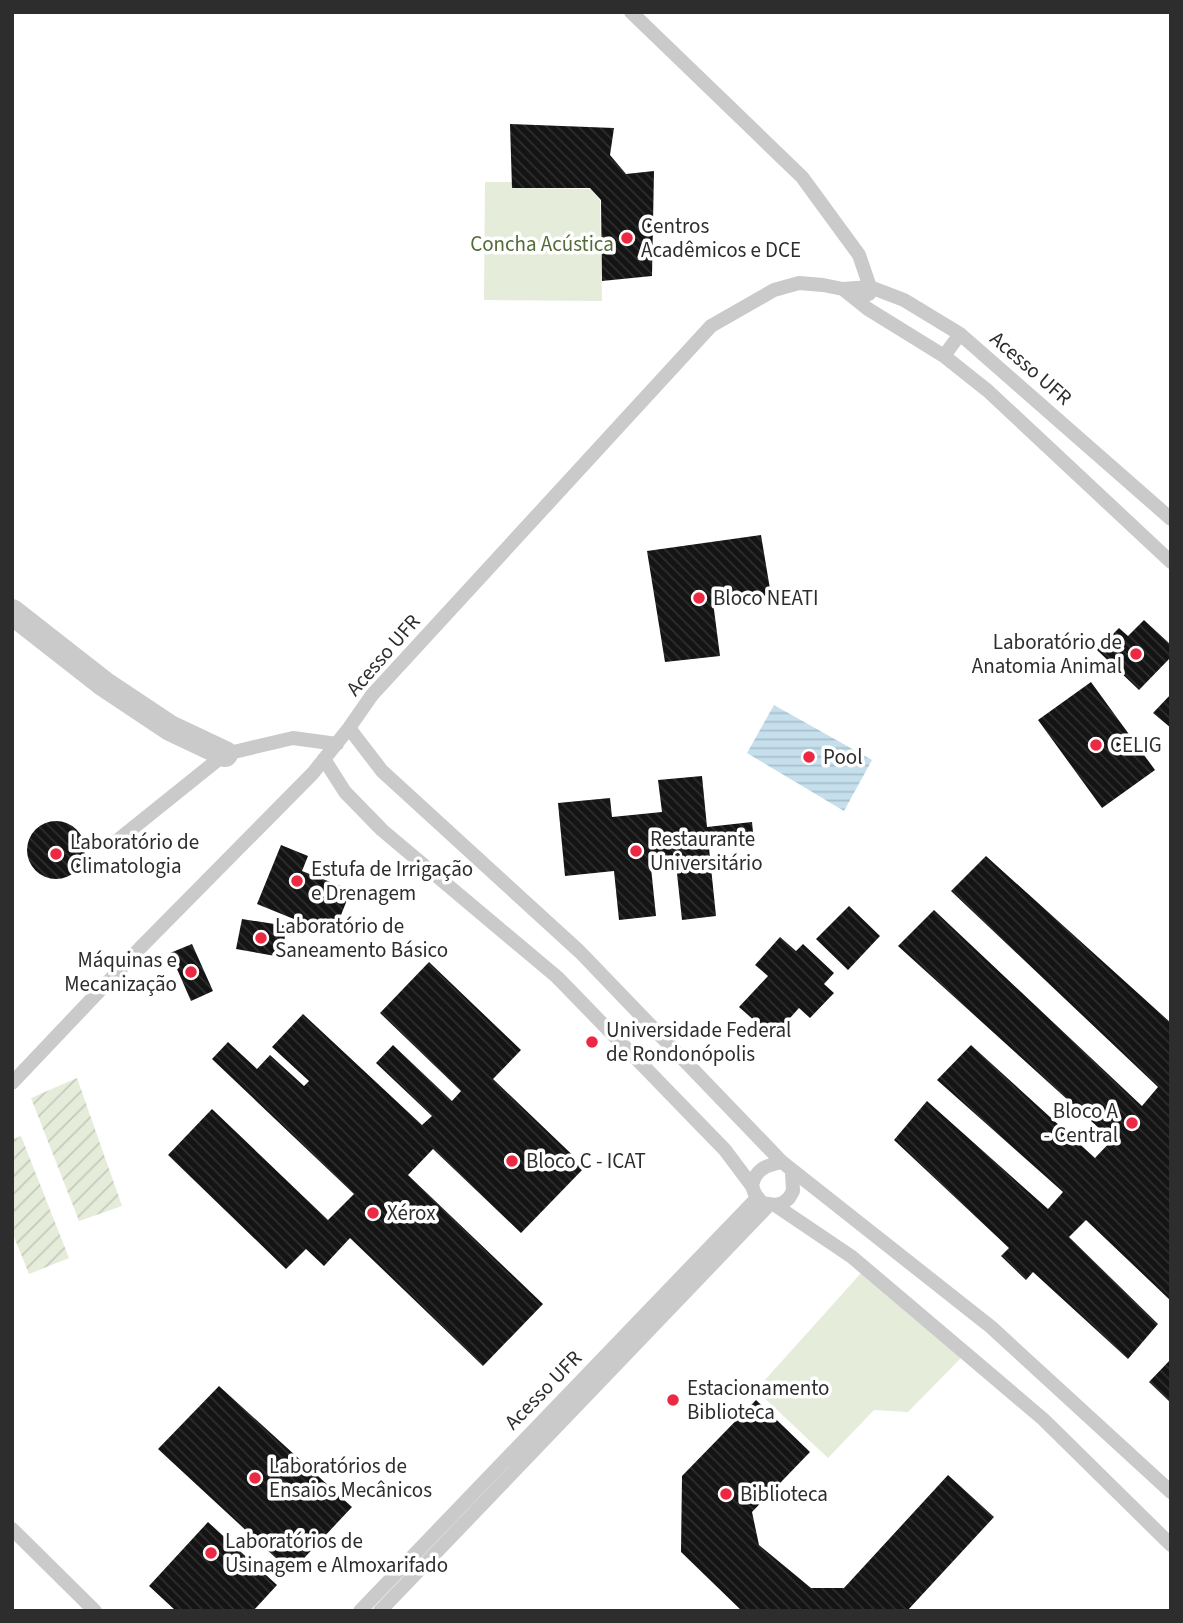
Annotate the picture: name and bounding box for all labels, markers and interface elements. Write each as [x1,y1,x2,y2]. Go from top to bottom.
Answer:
place label: Centros Acadêmicos e DCE [641,211,801,265]
park label: Concha Acústica [470,229,614,259]
marker: Centros Acadêmicos e DCE [619,230,635,246]
street label: Acesso UFR [983,324,1079,412]
place label: Bloco NEATI [713,583,819,613]
marker: Bloco NEATI [691,590,707,606]
street label: Acesso UFR [339,607,427,703]
place label: Laboratório de Anatomia Animal [972,627,1122,681]
marker: Laboratório de Anatomia Animal [1128,646,1144,662]
place label: CELIG [1110,730,1162,760]
marker: CELIG [1088,737,1104,753]
place label: Pool [823,742,863,772]
marker: Pool [801,749,817,765]
place label: Restaurante Universitário [650,824,763,878]
place label: Laboratório de Climatologia [70,827,199,881]
marker: Restaurante Universitário [628,843,644,859]
marker: Laboratório de Climatologia [48,846,64,862]
place label: Estufa de Irrigação e Drenagem [311,854,473,908]
marker: Estufa de Irrigação e Drenagem [289,873,305,889]
place label: Laboratório de Saneamento Básico [275,911,448,965]
marker: Laboratório de Saneamento Básico [253,930,269,946]
place label: Máquinas e Mecanização [64,945,177,999]
marker: Máquinas e Mecanização [183,964,199,980]
place label: Universidade Federal de Rondonópolis [606,1015,791,1069]
marker: Universidade Federal de Rondonópolis [584,1034,600,1050]
place label: Bloco A - Central [1044,1096,1119,1150]
marker: Bloco A - Central [1124,1115,1140,1131]
place label: Bloco C - ICAT [526,1146,646,1176]
marker: Bloco C - ICAT [504,1153,520,1169]
place label: Xérox [387,1198,436,1228]
marker: Xérox [365,1205,381,1221]
street label: Acesso UFR [497,1344,589,1436]
place label: Estacionamento Biblioteca [687,1373,829,1427]
marker: Estacionamento Biblioteca [665,1392,681,1408]
place label: Laboratórios de Ensaios Mecânicos [269,1451,432,1505]
marker: Laboratórios de Ensaios Mecânicos [247,1470,263,1486]
place label: Biblioteca [740,1479,828,1509]
marker: Biblioteca [718,1486,734,1502]
place label: Laboratórios de Usinagem e Almoxarifado [225,1526,448,1580]
marker: Laboratórios de Usinagem e Almoxarifado [203,1545,219,1561]

